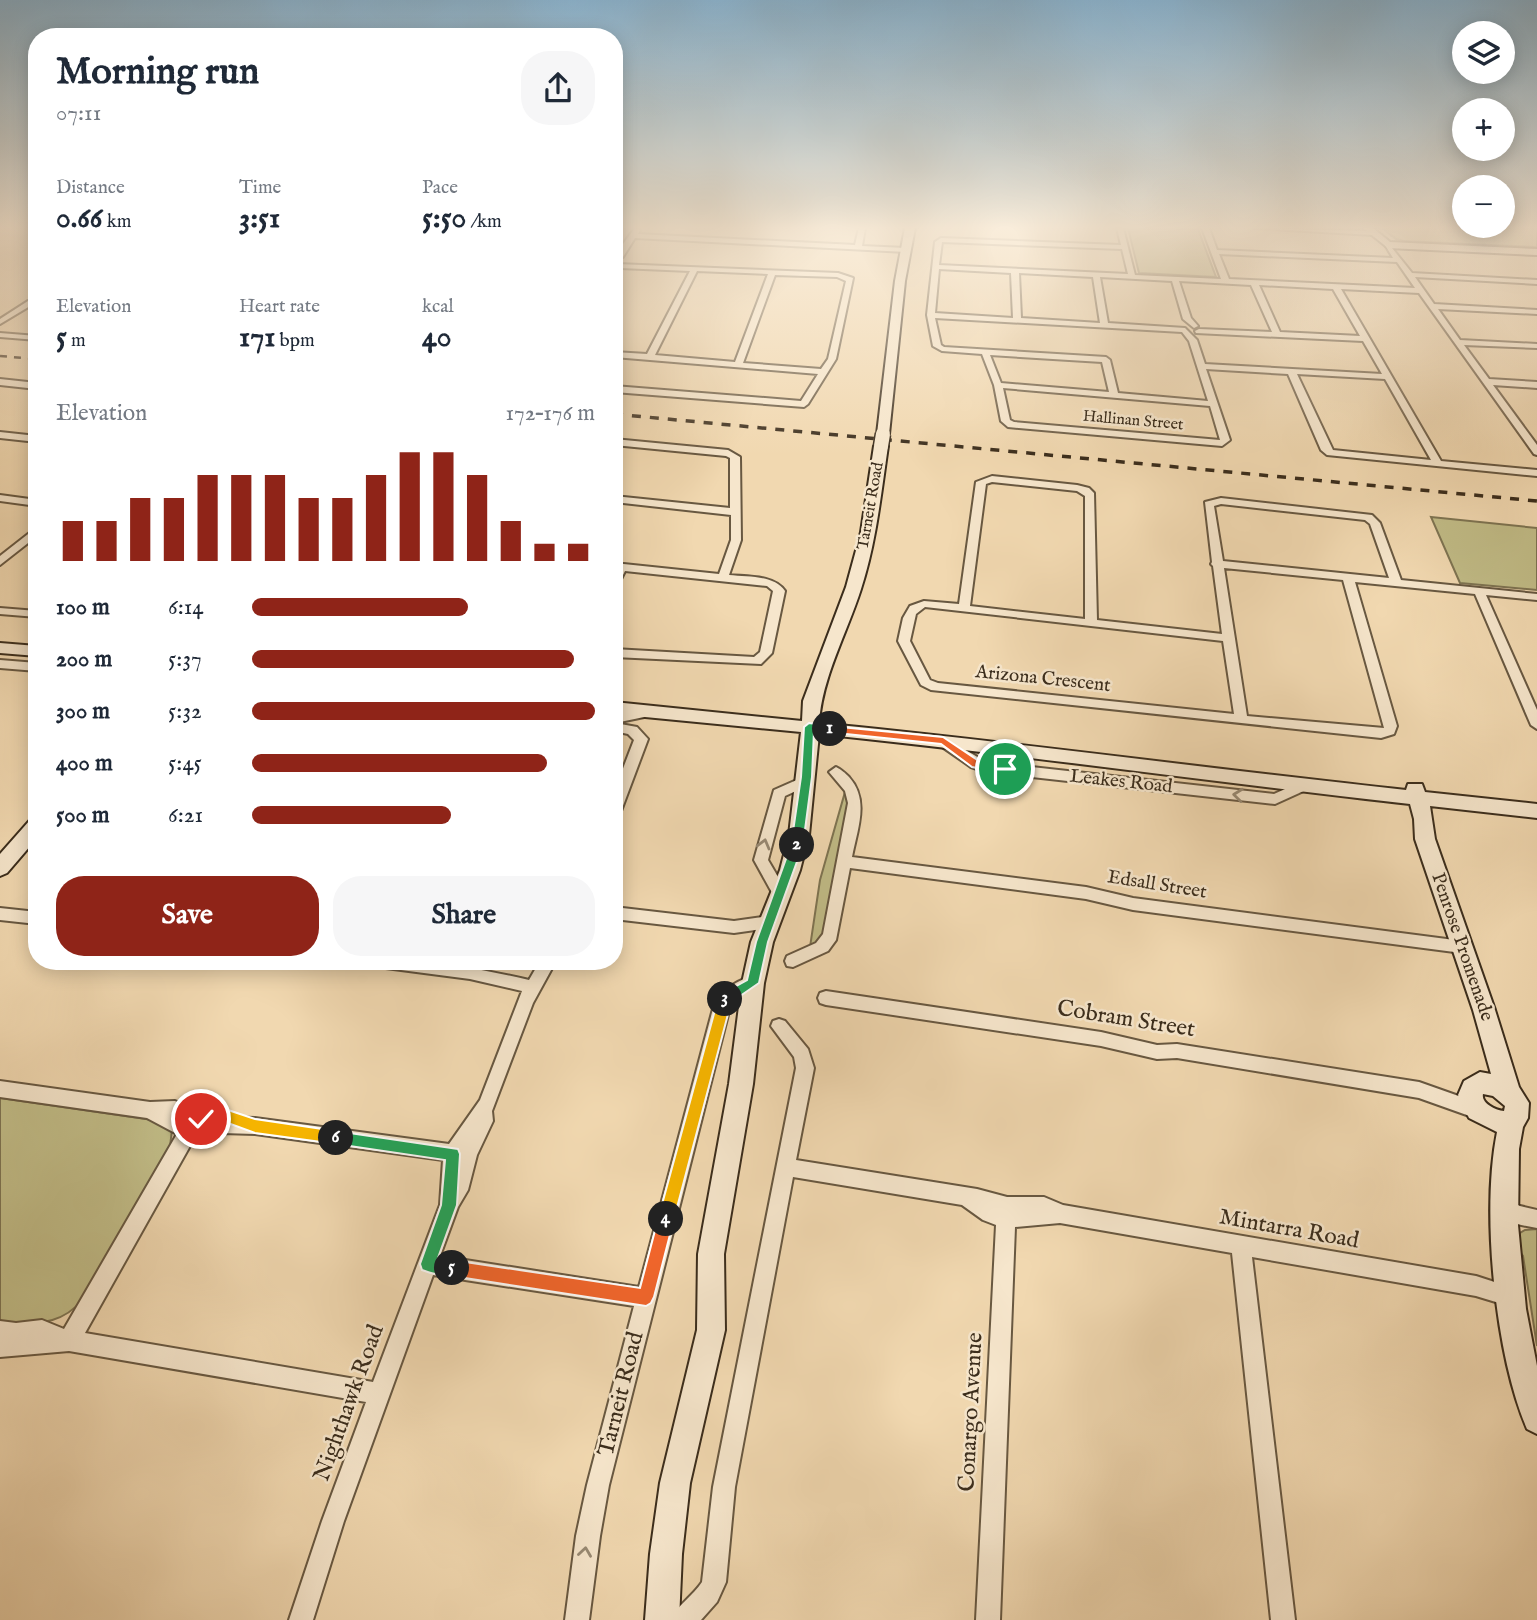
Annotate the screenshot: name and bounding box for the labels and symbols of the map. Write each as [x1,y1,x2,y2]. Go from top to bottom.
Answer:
street label: Hallinan Street [1082,407,1185,435]
street label: Tarneit Road [853,460,889,551]
street label: Arizona Crescent [973,660,1112,698]
pin: 1 [812,712,848,746]
pin [975,739,1035,799]
street label: Leakes Road [1068,765,1174,799]
one-way arrow [1232,787,1244,802]
pin: 2 [780,828,814,862]
one-way arrow [756,838,770,850]
street label: Edsall Street [1106,865,1209,905]
street label: Penrose Promenade [1425,870,1499,1024]
pin: 3 [708,982,742,1016]
street label: Cobram Street [1055,994,1197,1044]
pin [171,1089,231,1149]
pin: 6 [318,1120,354,1156]
pin: 4 [648,1202,684,1236]
street label: Mintarra Road [1217,1202,1362,1256]
pin: 5 [434,1250,470,1286]
street label: Nighthawk Road [307,1320,391,1485]
street label: Tarneit Road [592,1328,651,1459]
street label: Conargo Avenue [952,1332,990,1492]
one-way arrow [577,1546,592,1558]

